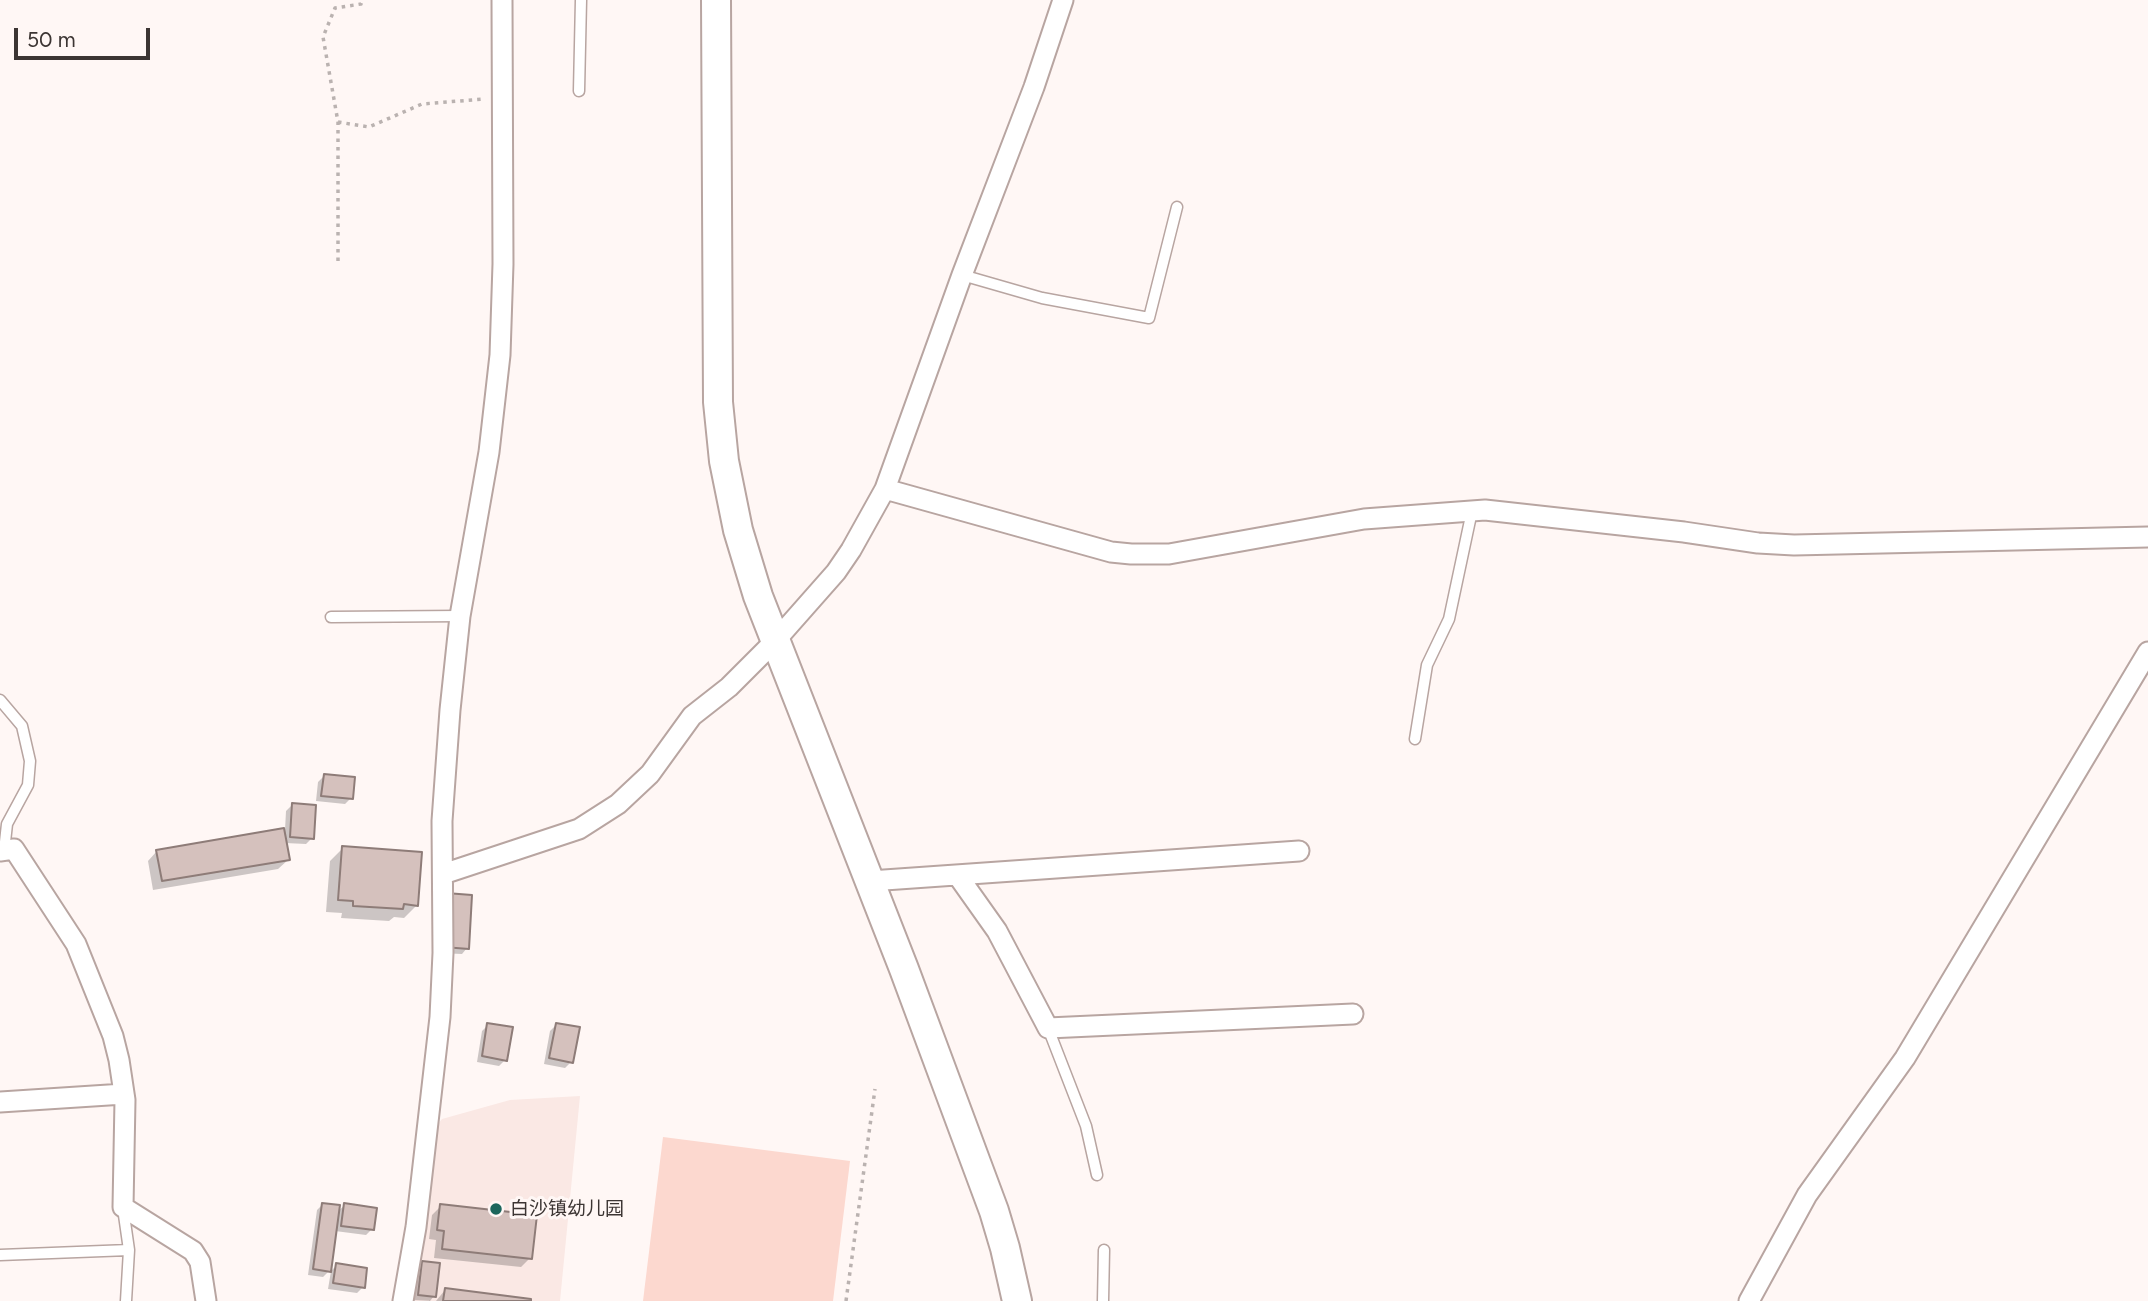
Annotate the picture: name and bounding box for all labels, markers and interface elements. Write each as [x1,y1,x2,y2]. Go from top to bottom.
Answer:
scale bar [18,14,154,58]
text: 50 m [27,27,76,52]
place label: 白沙镇幼儿园 [510,1198,624,1220]
marker: 白沙镇幼儿园 [488,1201,504,1217]

